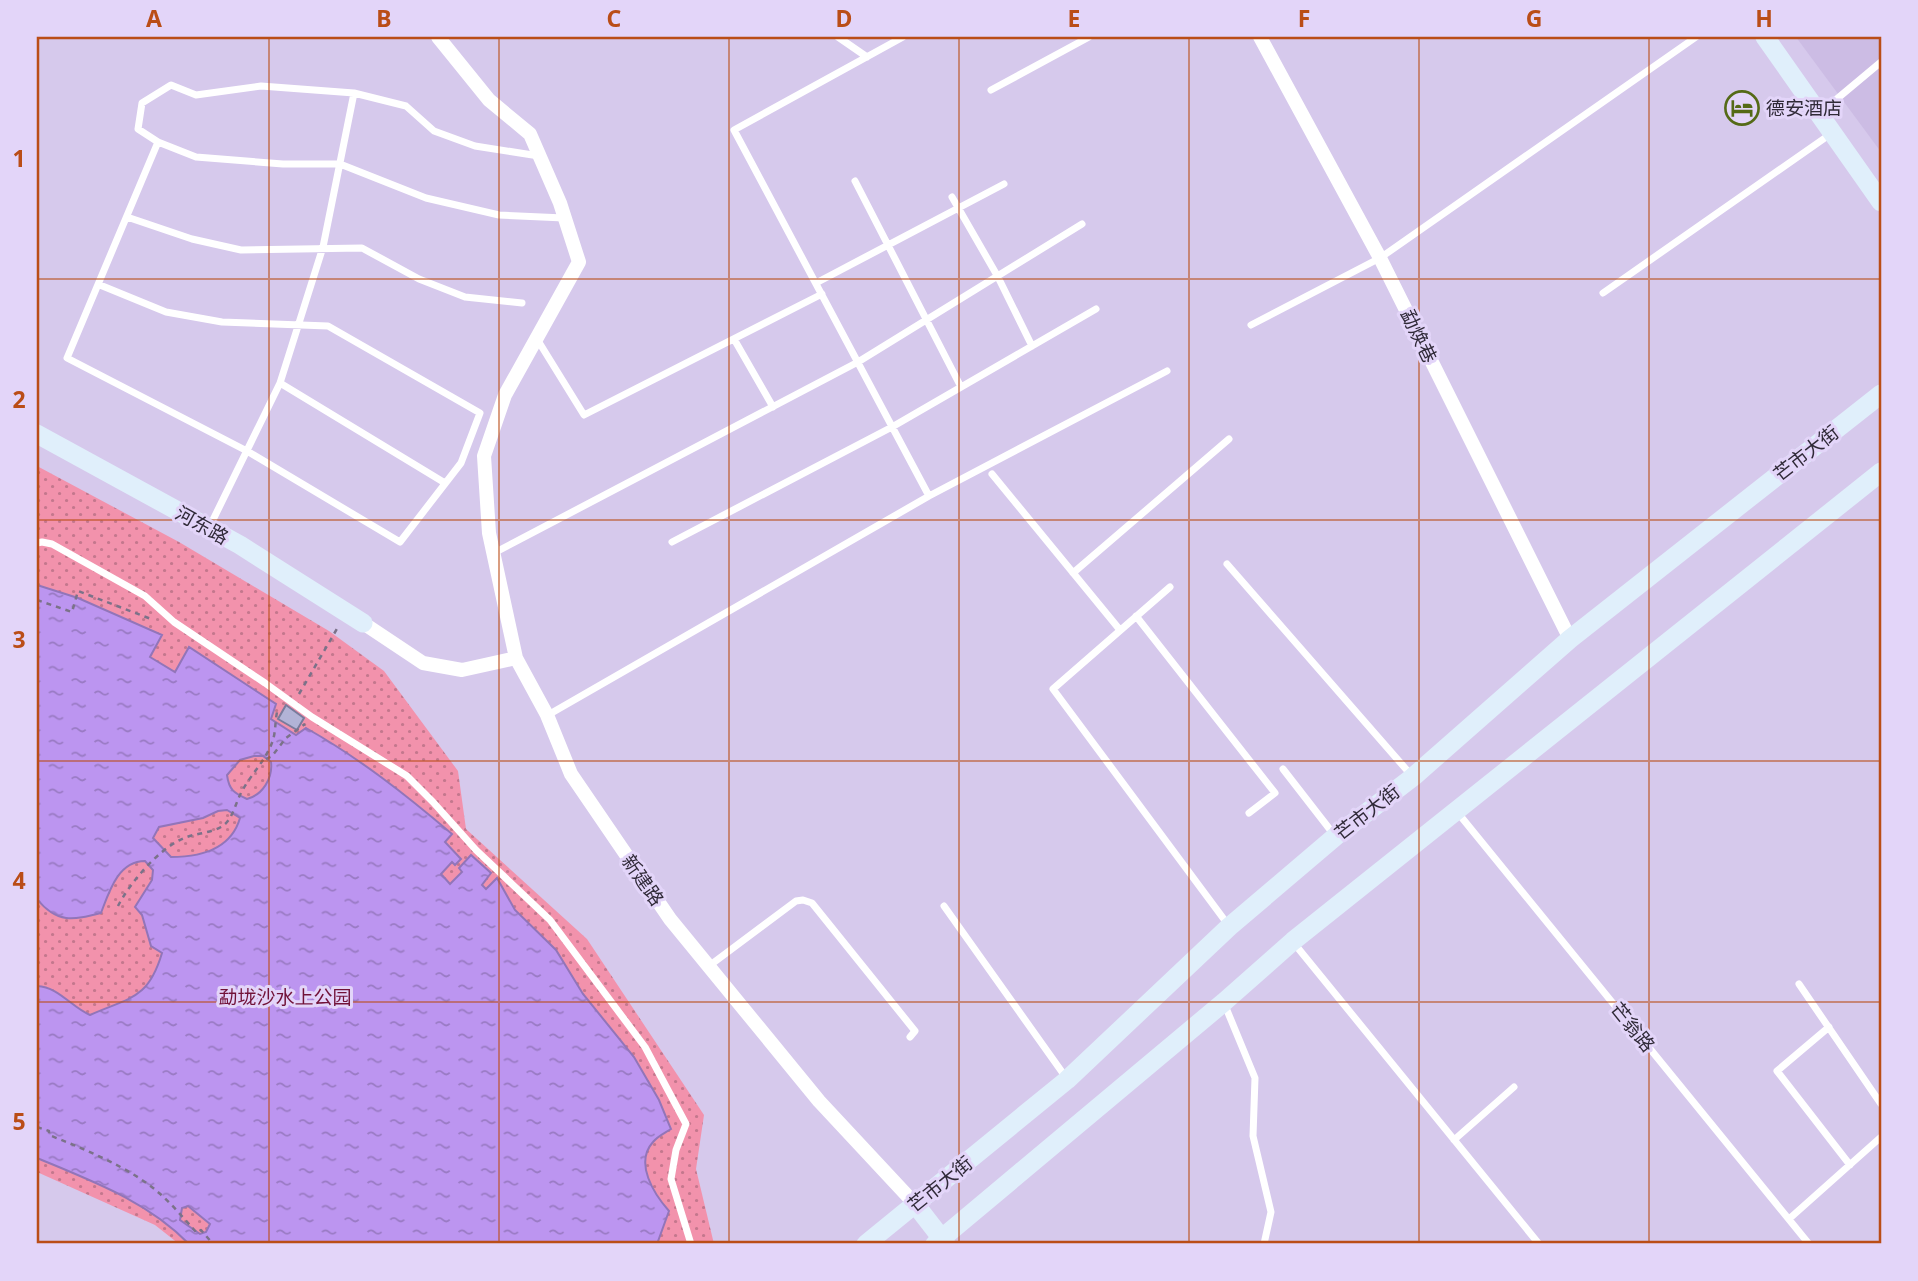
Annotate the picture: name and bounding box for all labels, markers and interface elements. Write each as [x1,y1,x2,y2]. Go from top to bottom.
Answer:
text: A [146,2,162,34]
text: B [376,2,392,34]
text: C [607,2,622,34]
text: D [836,2,852,34]
text: E [1068,2,1080,34]
text: F [1298,2,1310,34]
text: G [1526,2,1542,34]
text: H [1755,2,1773,34]
hotel icon: 德安酒店 [1723,89,1761,127]
place label: 德安酒店 [1766,95,1842,121]
text: 1 [12,142,26,174]
street label: 勐焕巷 [1395,305,1443,367]
text: 2 [12,383,26,415]
street label: 芒市大街 [1768,419,1844,487]
street label: 河东路 [171,500,233,550]
text: 3 [12,623,26,655]
street label: 芒市大街 [1329,778,1405,846]
street label: 新建路 [616,849,670,911]
text: 4 [12,864,26,896]
park label: 勐垅沙水上公园 [218,984,352,1010]
street label: 芒翁路 [1605,997,1661,1057]
text: 5 [12,1105,26,1137]
street label: 芒市大街 [902,1150,978,1218]

